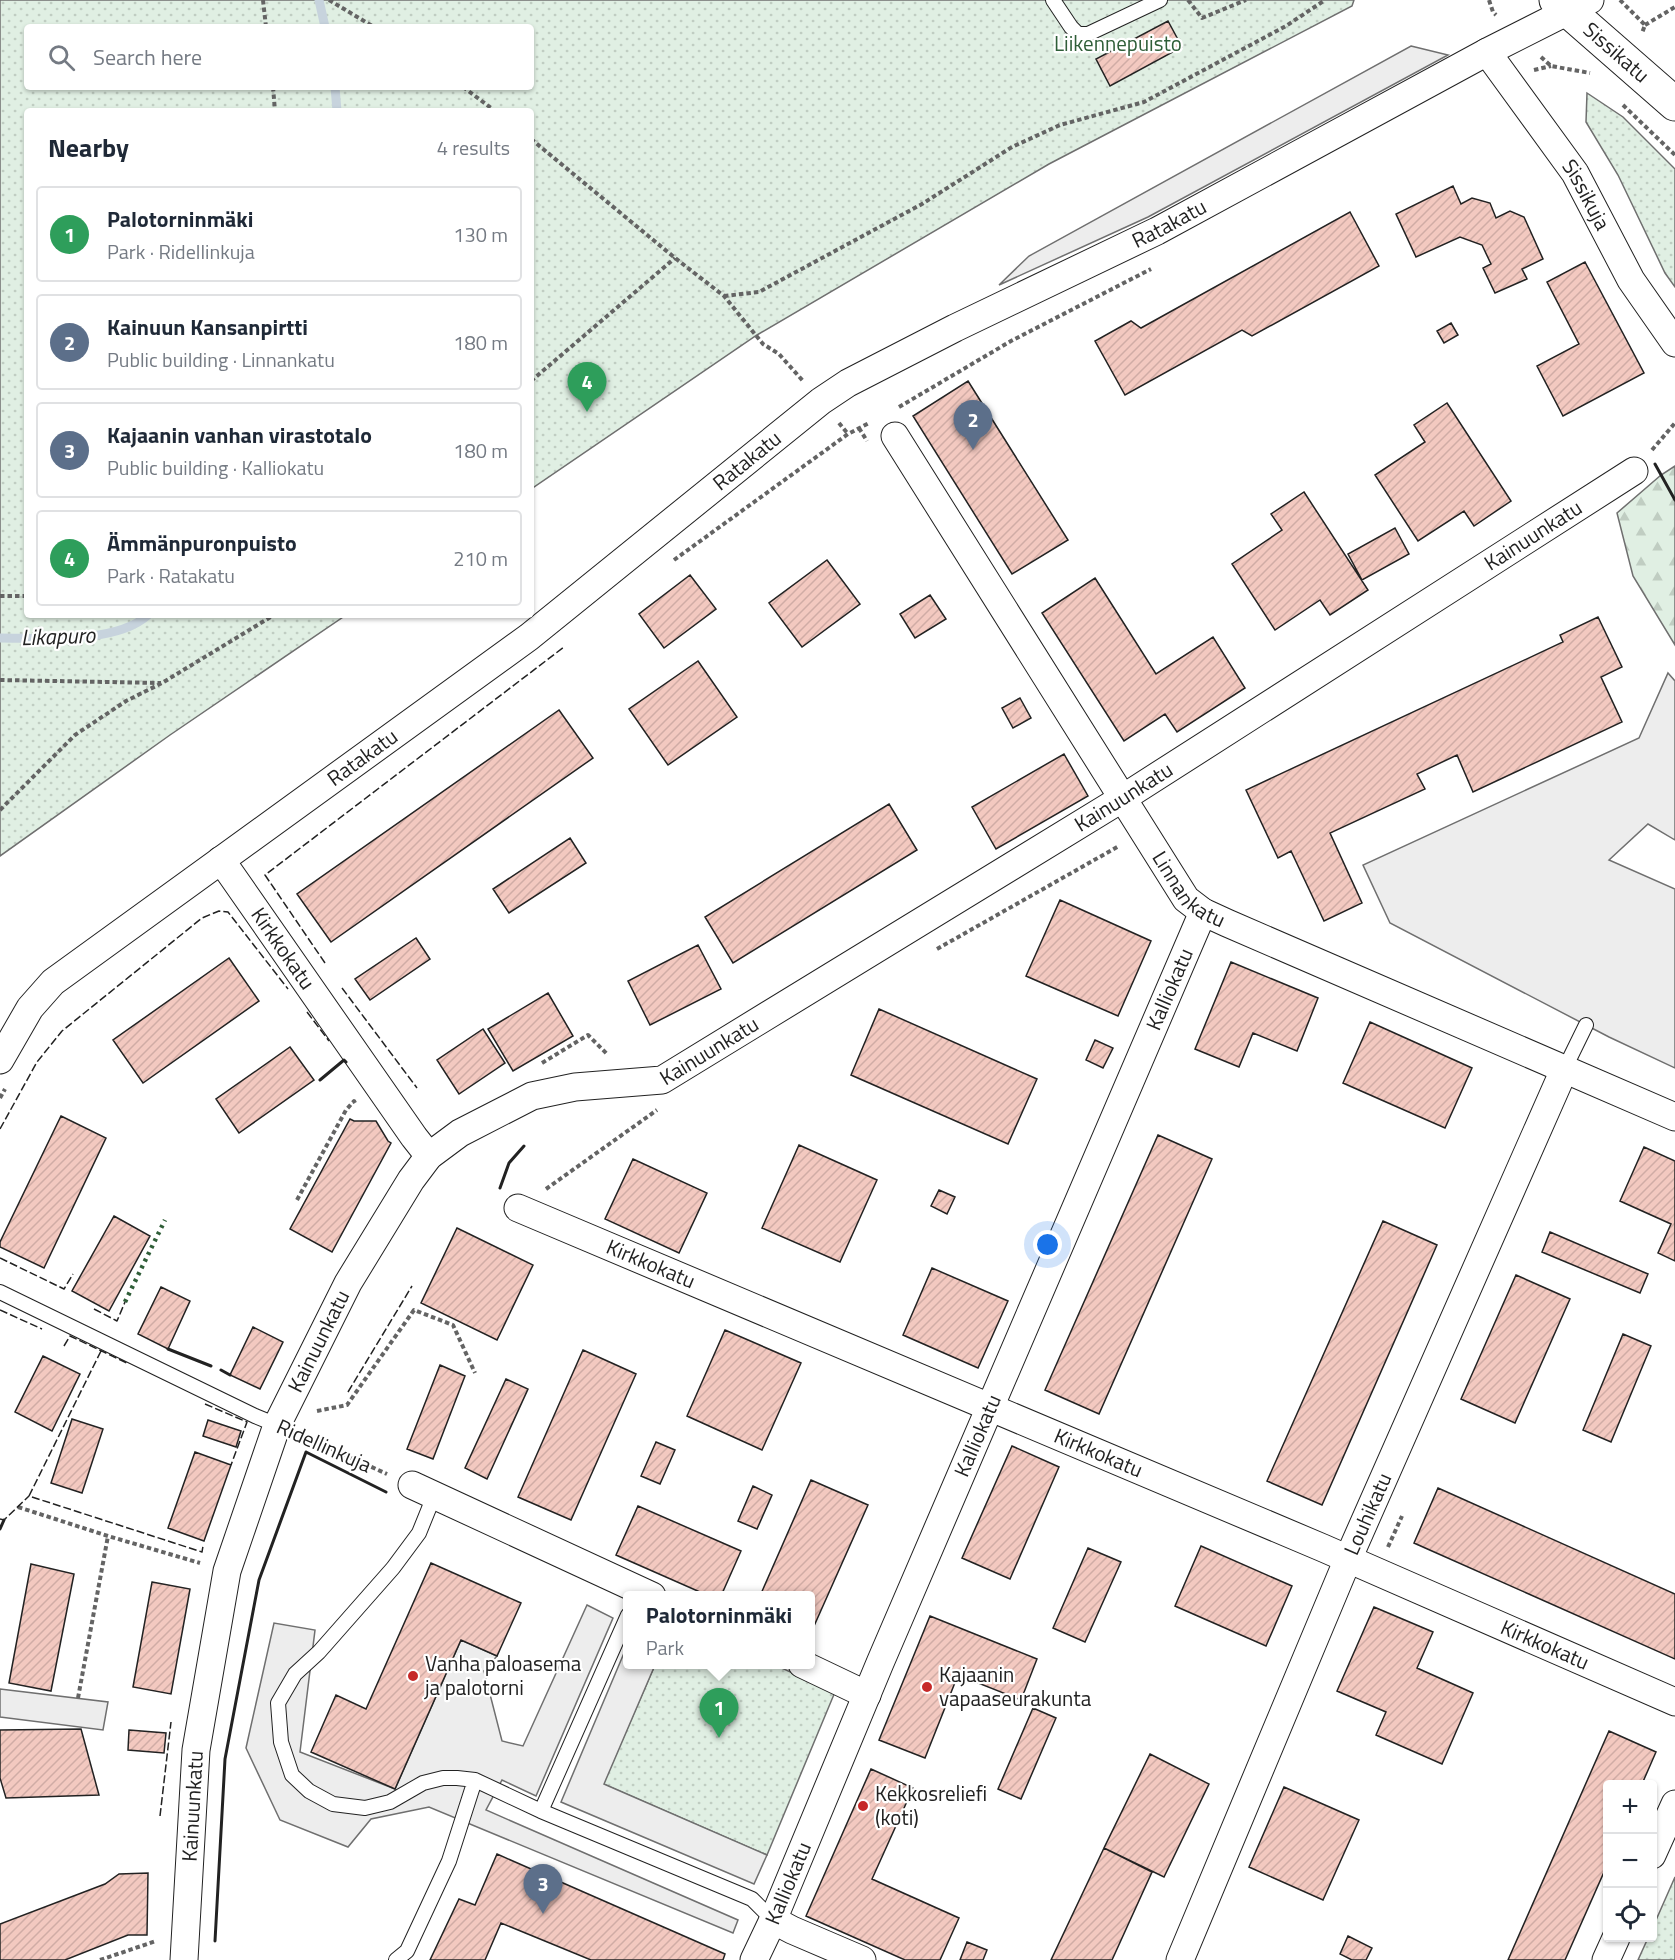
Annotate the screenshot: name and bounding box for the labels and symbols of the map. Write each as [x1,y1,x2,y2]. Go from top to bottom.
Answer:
street label: Sissikatu [1577,14,1657,90]
park label: Liikennepuisto [1054,27,1182,59]
street label: Sissikuja [1555,152,1619,236]
street label: Ratakatu [1126,190,1212,256]
pin: 4 [568,362,606,412]
pin: 2 [954,400,992,450]
street label: Ratakatu [705,422,788,498]
street label: Kainuunkatu [1477,491,1588,578]
water label: Likapuro [20,618,97,654]
street label: Ratakatu [320,720,404,793]
street label: Kainuunkatu [1068,753,1179,839]
street label: Linnankatu [1145,844,1231,935]
street label: Kirkkokatu [244,900,324,996]
street label: Kalliokatu [1137,943,1201,1035]
street label: Kainuunkatu [653,1008,764,1093]
street label: Kirkkokatu [602,1230,700,1296]
your location [1033,1230,1062,1259]
street label: Kainuunkatu [279,1284,357,1398]
street label: Kalliokatu [945,1389,1009,1482]
street label: Ridellinkuja [272,1410,378,1480]
street label: Kirkkokatu [1049,1419,1148,1485]
street label: Louhikatu [1335,1467,1399,1560]
street label: Kirkkokatu [1496,1611,1595,1678]
place label: Vanha paloasema ja palotorni [423,1647,582,1703]
place label: Kajaanin vapaaseurakunta [939,1658,1092,1714]
marker: Vanha paloasema ja palotorni [406,1669,420,1683]
marker: Kajaanin vapaaseurakunta [920,1680,934,1694]
pin: 1 [700,1688,738,1738]
street label: Kainuunkatu [173,1750,211,1863]
place label: Kekkosreliefi (koti) [875,1777,987,1833]
marker: Kekkosreliefi (koti) [856,1799,870,1813]
street label: Kalliokatu [756,1837,819,1929]
pin: 3 [524,1864,562,1914]

